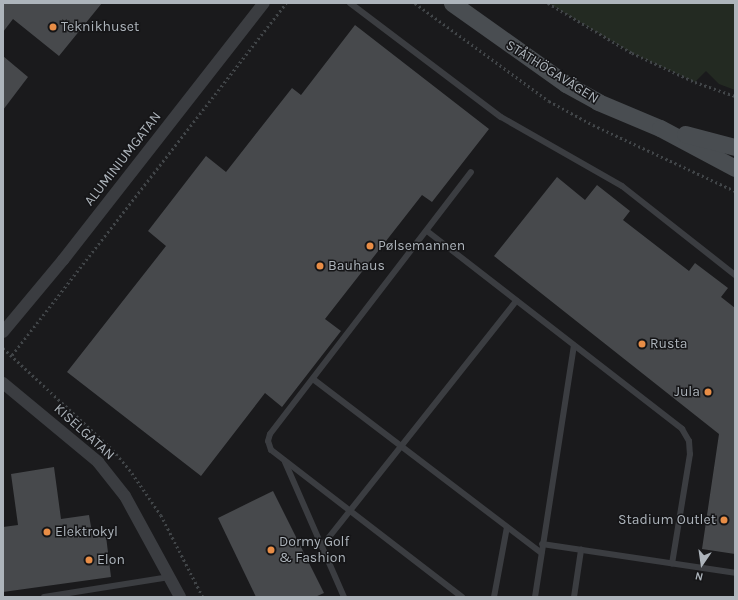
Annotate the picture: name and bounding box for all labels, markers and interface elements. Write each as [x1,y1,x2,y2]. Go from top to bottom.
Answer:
place label: Teknikhuset [61,19,139,35]
marker: Teknikhuset [48,22,58,32]
street label: STÅTHÖGAVÄGEN [502,37,602,107]
street label: ALUMINIUMGATAN [81,109,165,209]
place label: Pølsemannen [378,238,465,254]
marker: Pølsemannen [365,241,375,251]
place label: Bauhaus [328,258,385,274]
marker: Bauhaus [315,261,325,271]
place label: Rusta [650,336,687,352]
marker: Rusta [637,339,647,349]
place label: Jula [674,384,700,400]
marker: Jula [703,387,713,397]
street label: KISELGATAN [50,400,118,464]
place label: Stadium Outlet [618,512,716,528]
marker: Stadium Outlet [719,515,729,525]
place label: Elektrokyl [55,524,118,540]
marker: Elektrokyl [42,527,52,537]
place label: Dormy Golf & Fashion [279,534,349,566]
north arrow [682,544,722,584]
marker: Dormy Golf & Fashion [266,545,276,555]
place label: Elon [97,552,125,568]
marker: Elon [84,555,94,565]
text: N [694,569,705,583]

